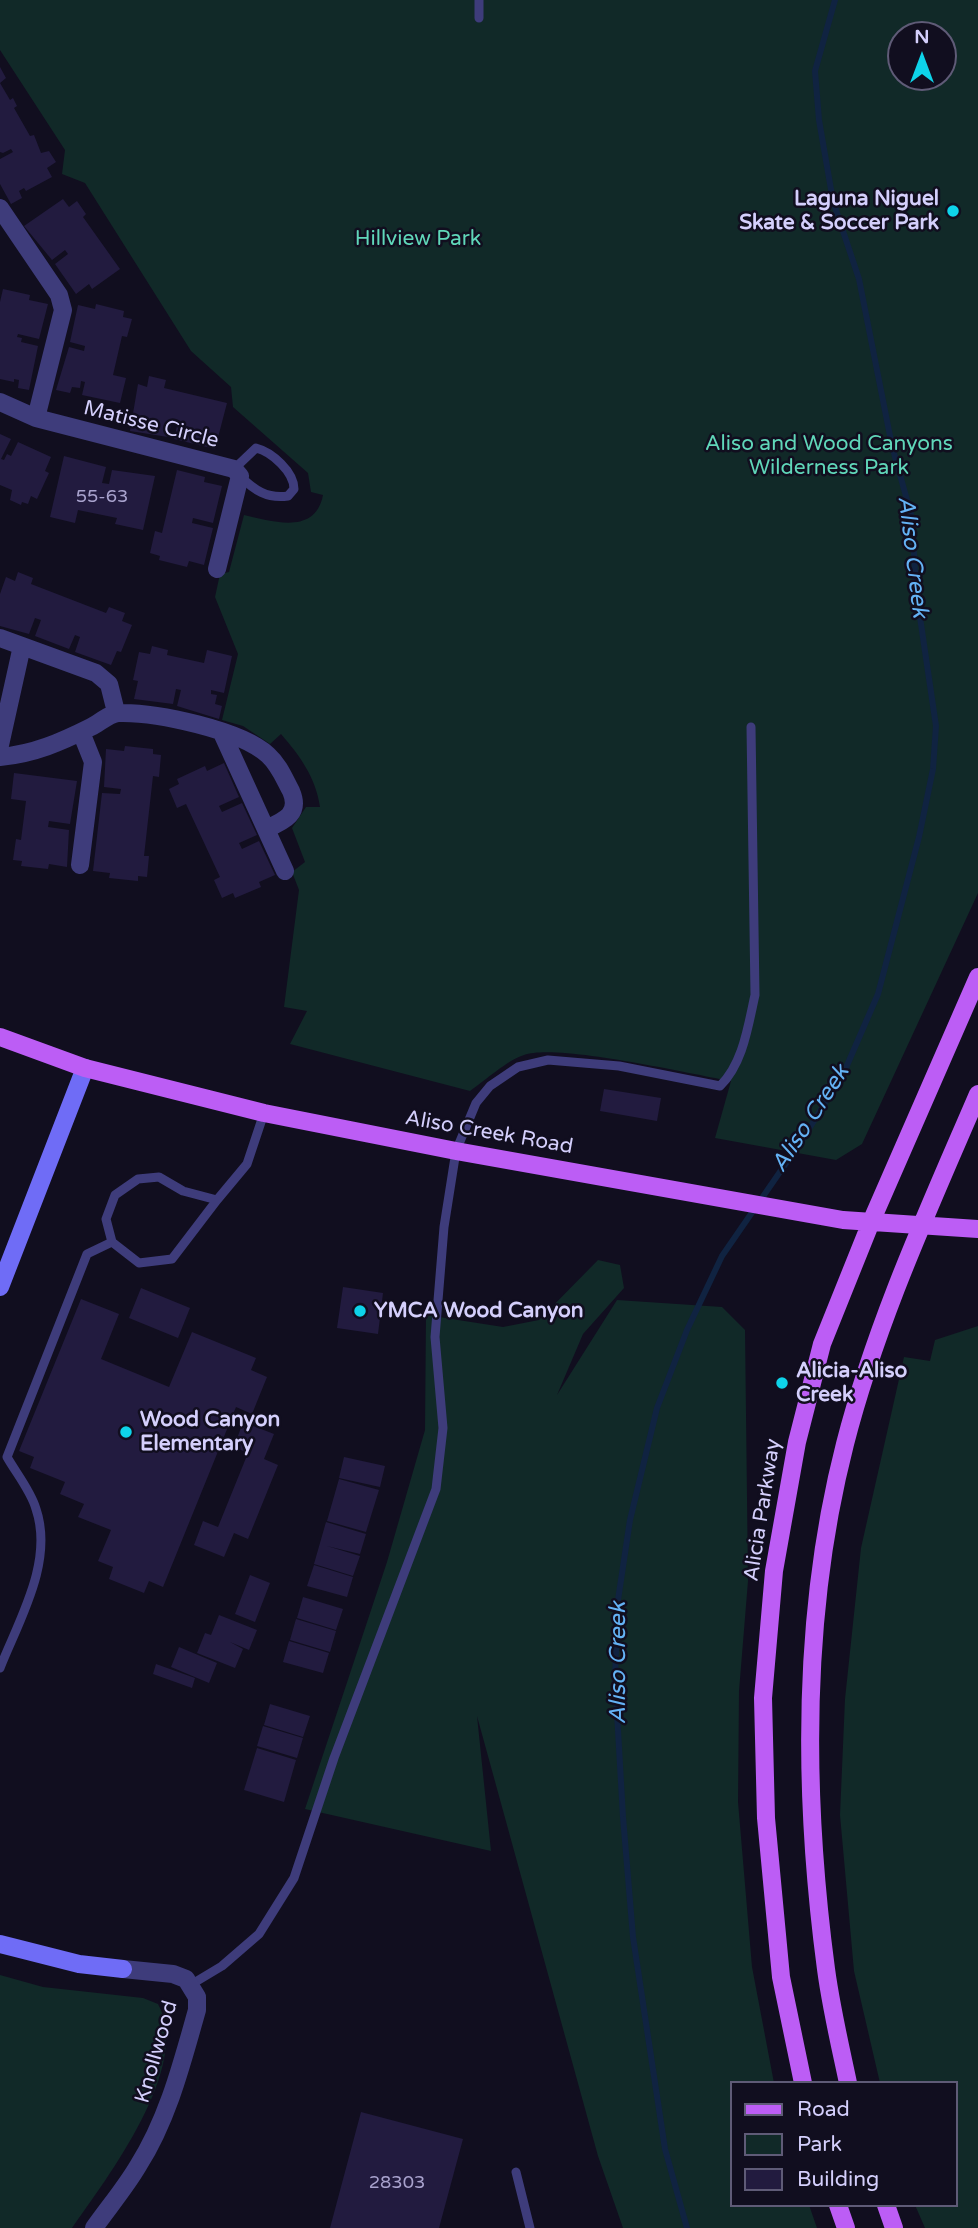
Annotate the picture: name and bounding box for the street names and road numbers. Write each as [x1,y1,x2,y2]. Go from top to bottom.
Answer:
street label: Matisse Circle [81,396,221,454]
street label: Aliso Creek Road [403,1106,575,1160]
street label: Alicia Parkway [739,1437,787,1583]
street label: Knollwood [130,1998,184,2106]

